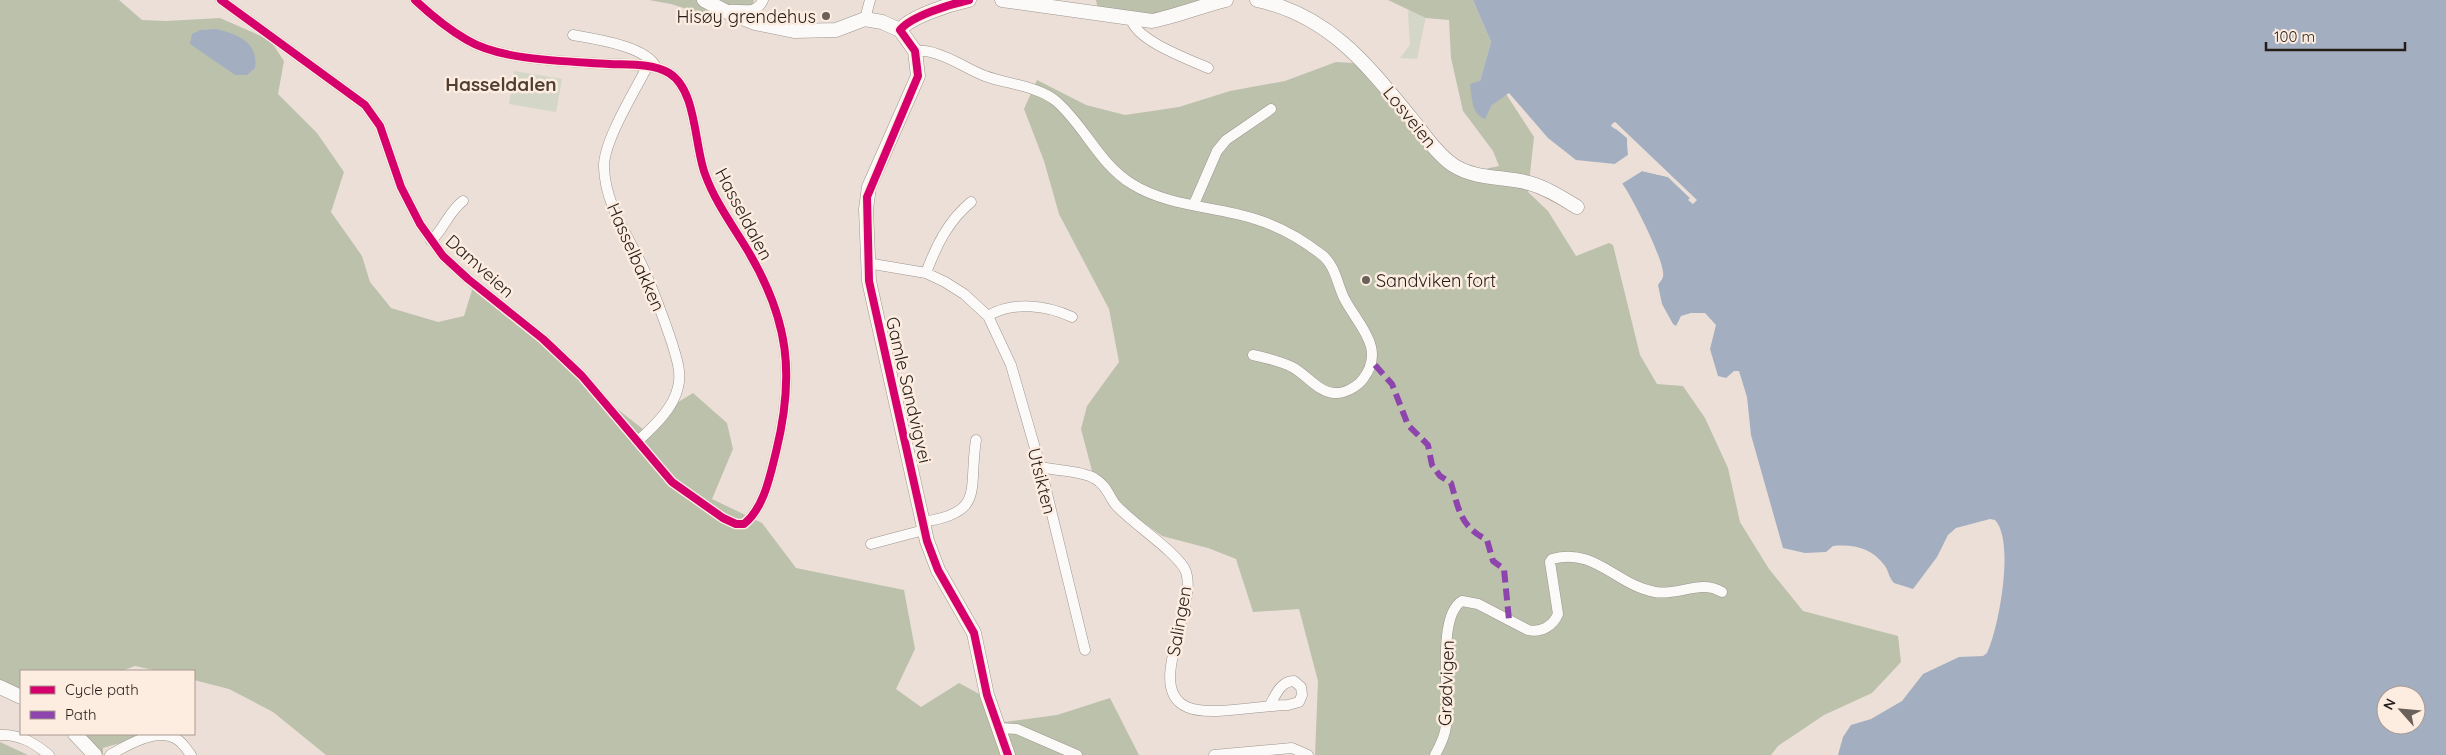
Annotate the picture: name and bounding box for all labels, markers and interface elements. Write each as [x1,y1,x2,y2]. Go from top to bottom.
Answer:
place label: Hisøy grendehus [676,5,816,28]
marker: Hisøy grendehus [820,10,832,22]
scale bar [2266,20,2405,52]
text: 100 m [2274,27,2315,46]
district label: Hasseldalen [445,72,557,96]
street label: Losveien [1378,81,1442,153]
street label: Hasseldalen [710,164,778,264]
street label: Hasselbakken [602,199,670,315]
street label: Damveien [441,229,519,303]
place label: Sandviken fort [1376,269,1496,292]
marker: Sandviken fort [1360,274,1372,286]
street label: Gamle Sandvigvei [881,315,937,465]
street label: Utsikten [1023,445,1061,517]
street label: Salingen [1162,584,1196,658]
street label: Grødvigen [1433,640,1459,726]
legend [20,670,195,735]
text: Cycle path [65,680,139,699]
north arrow [2376,685,2426,735]
text: N [2379,695,2400,713]
text: Path [65,705,97,724]

